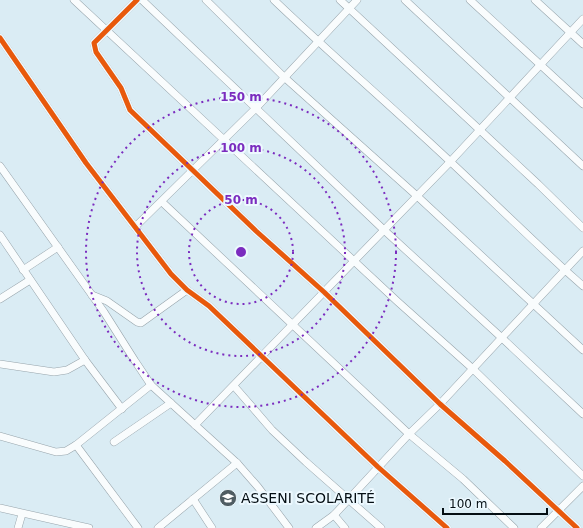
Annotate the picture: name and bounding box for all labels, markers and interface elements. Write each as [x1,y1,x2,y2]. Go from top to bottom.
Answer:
text: 150 m [220,90,262,104]
text: 100 m [220,141,262,155]
text: 50 m [224,193,258,207]
centre of rings [234,245,248,259]
school or university icon: ASSENI SCOLARITÉ [218,488,238,508]
place label: ASSENI SCOLARITÉ [241,490,375,506]
scale bar [443,490,547,516]
text: 100 m [449,497,487,511]

